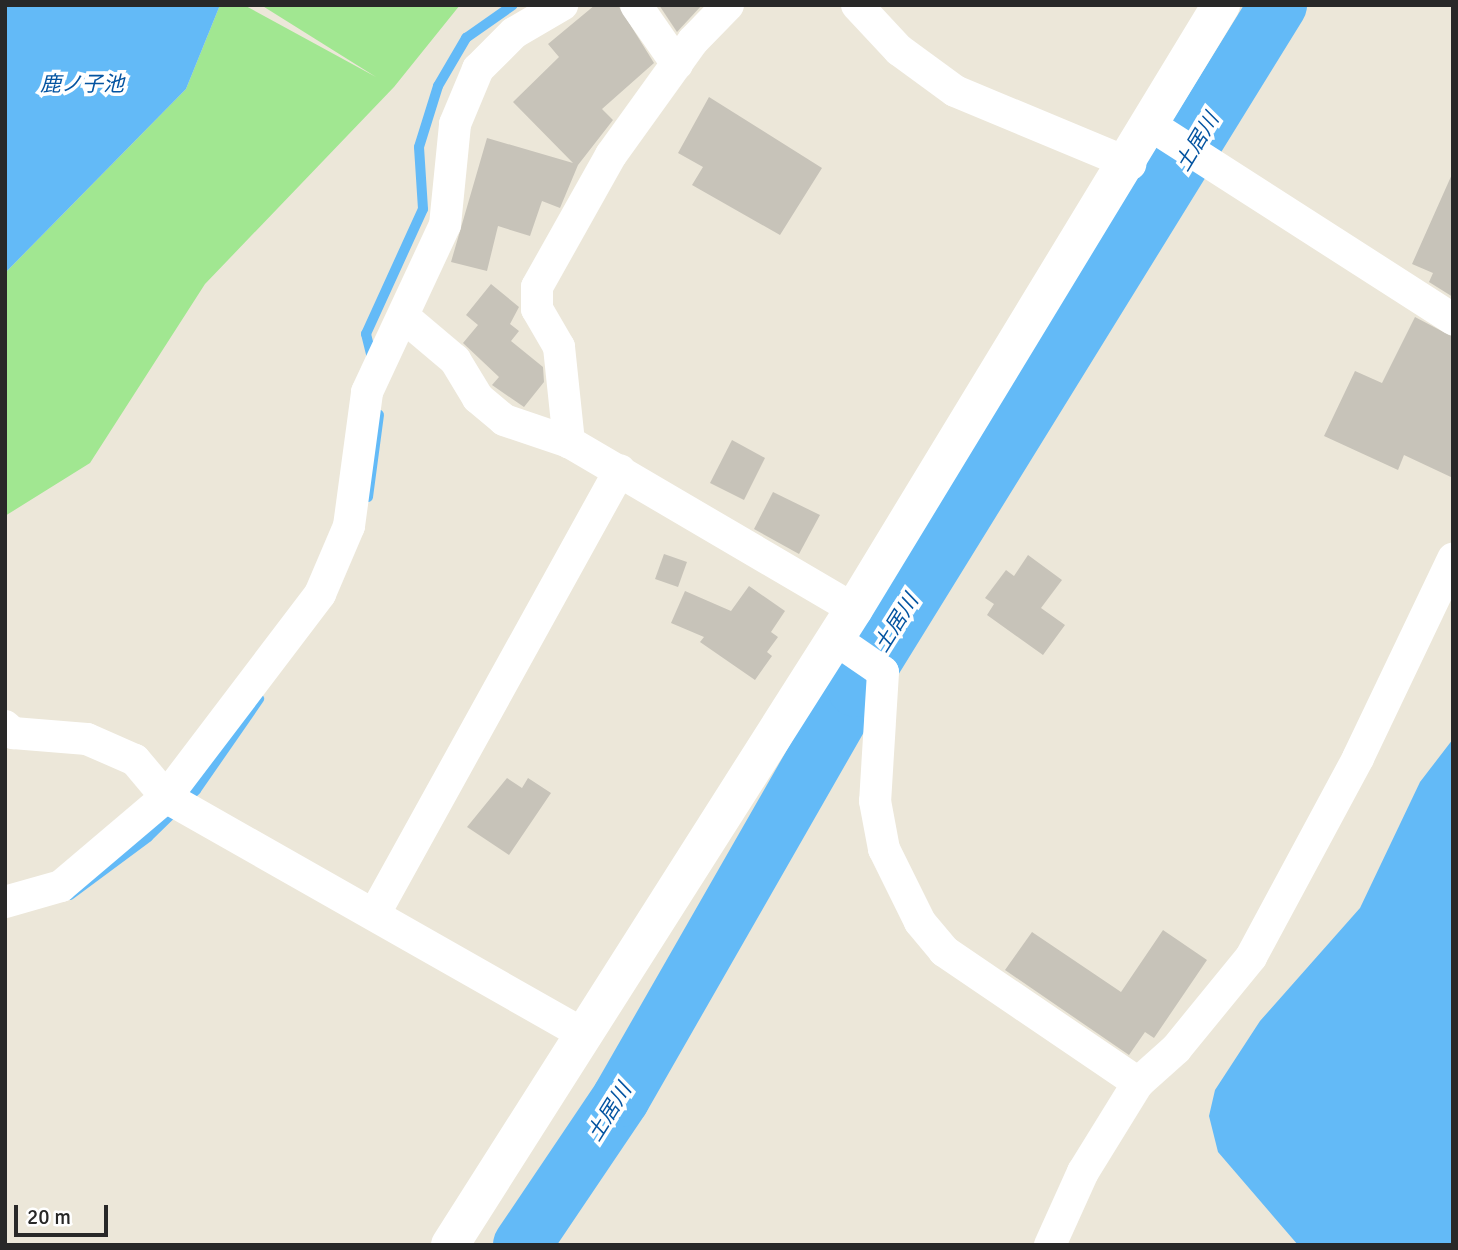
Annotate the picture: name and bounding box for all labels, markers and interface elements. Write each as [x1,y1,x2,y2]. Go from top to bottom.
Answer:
water label: 鹿ノ子池 [40,71,124,97]
water label: 土居川 [1170,109,1224,175]
water label: 土居川 [869,590,923,656]
water label: 土居川 [582,1079,636,1145]
scale bar [18,1190,112,1234]
text: 20 m [27,1204,71,1230]

